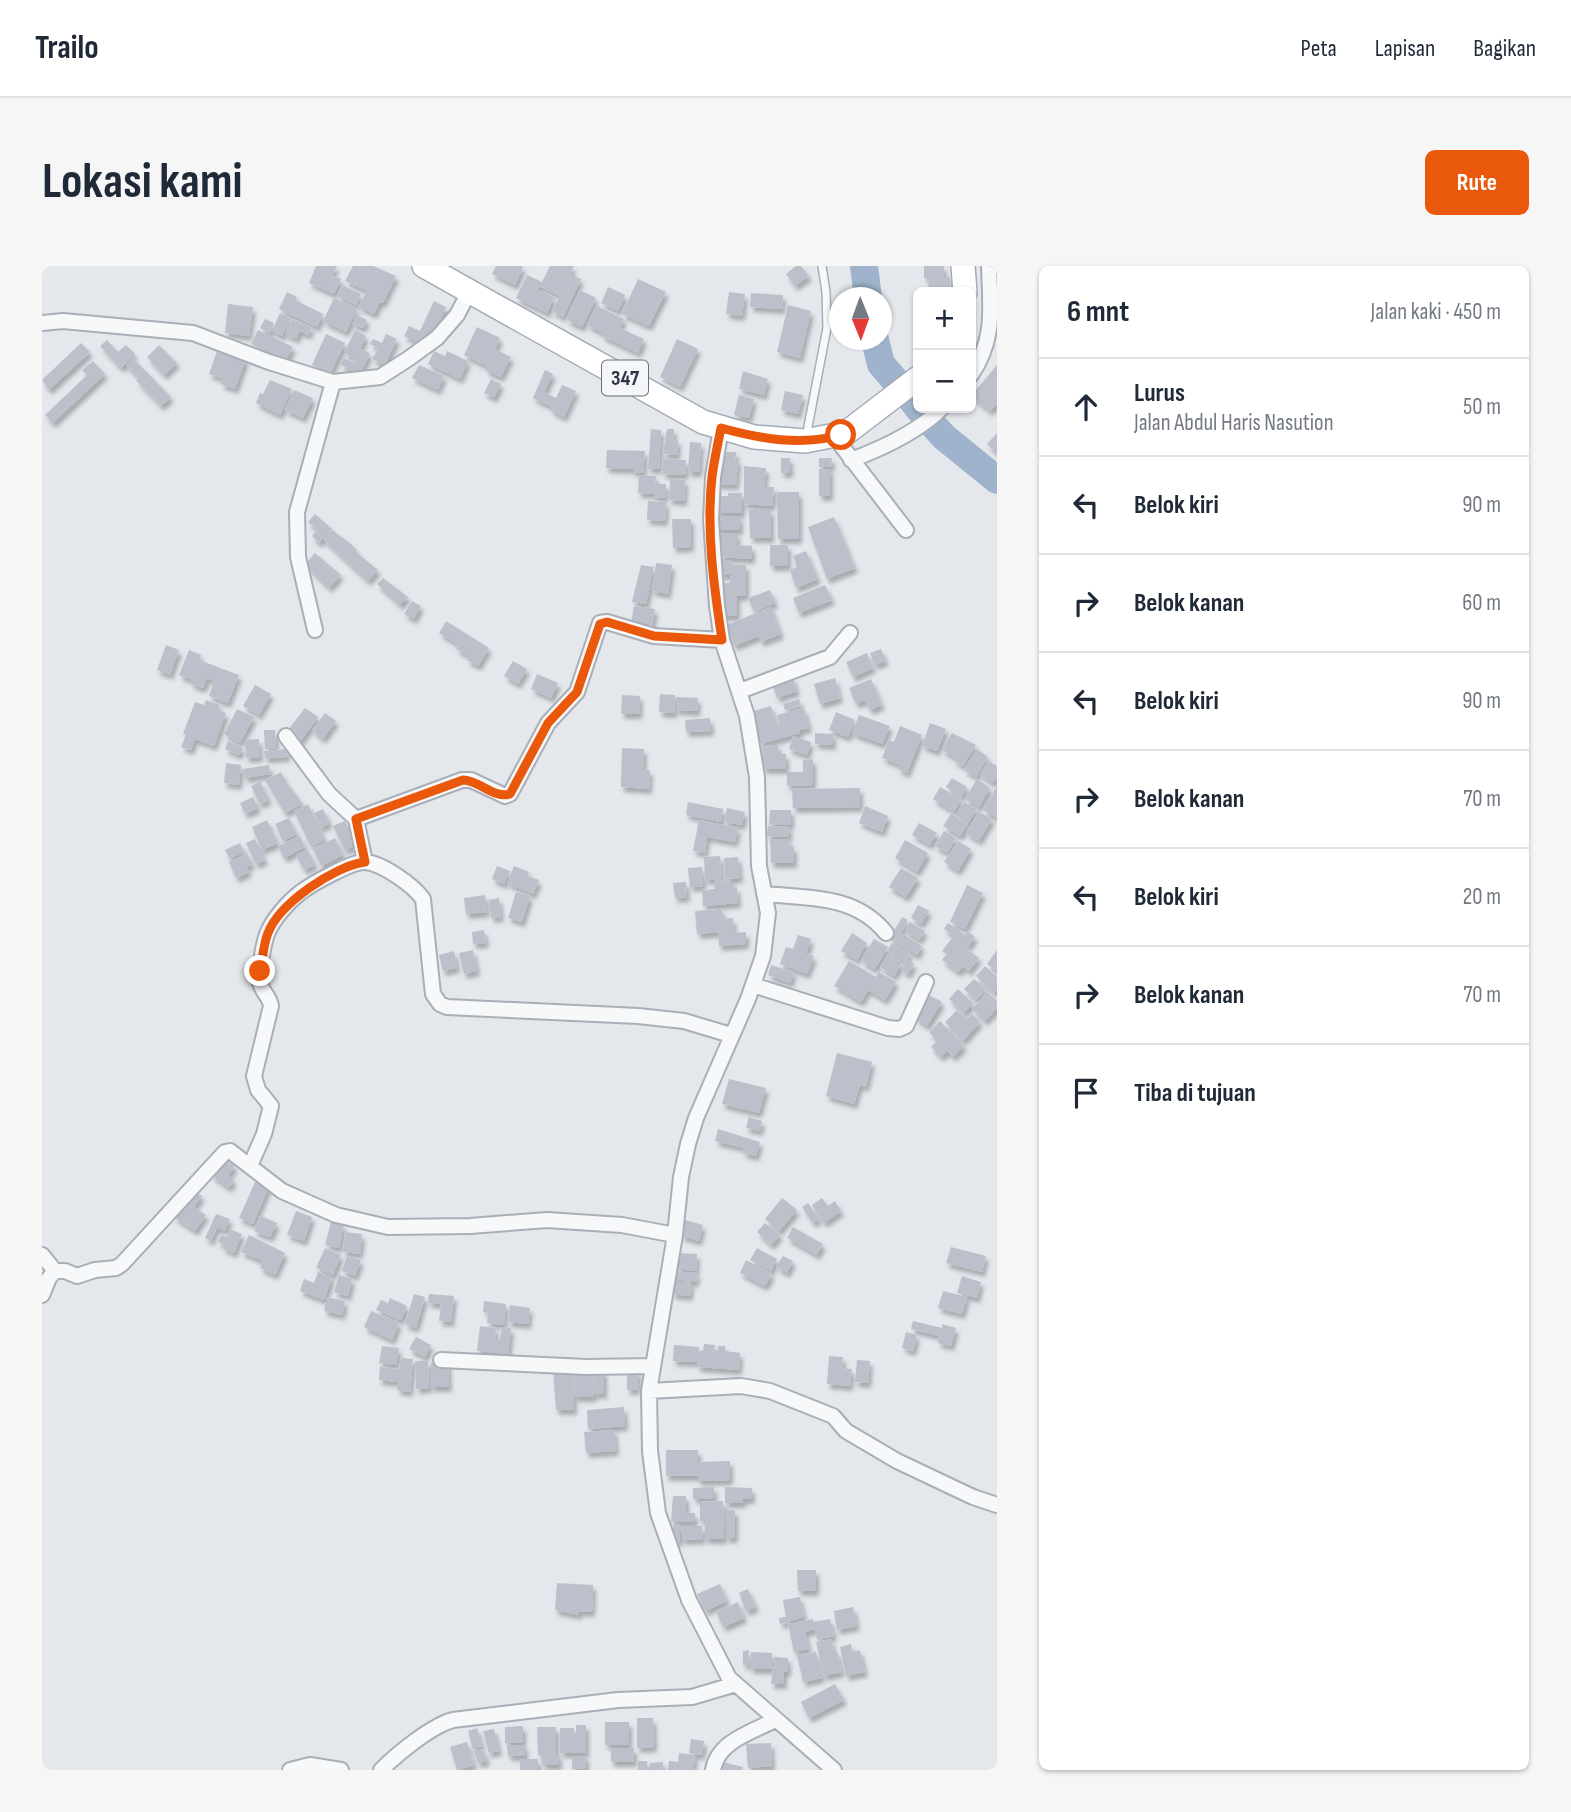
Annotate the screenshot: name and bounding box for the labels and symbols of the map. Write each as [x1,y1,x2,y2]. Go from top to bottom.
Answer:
north arrow [829,287,892,350]
road number: 347 [602,360,648,396]
route start [825,419,856,450]
route end [244,955,275,986]

